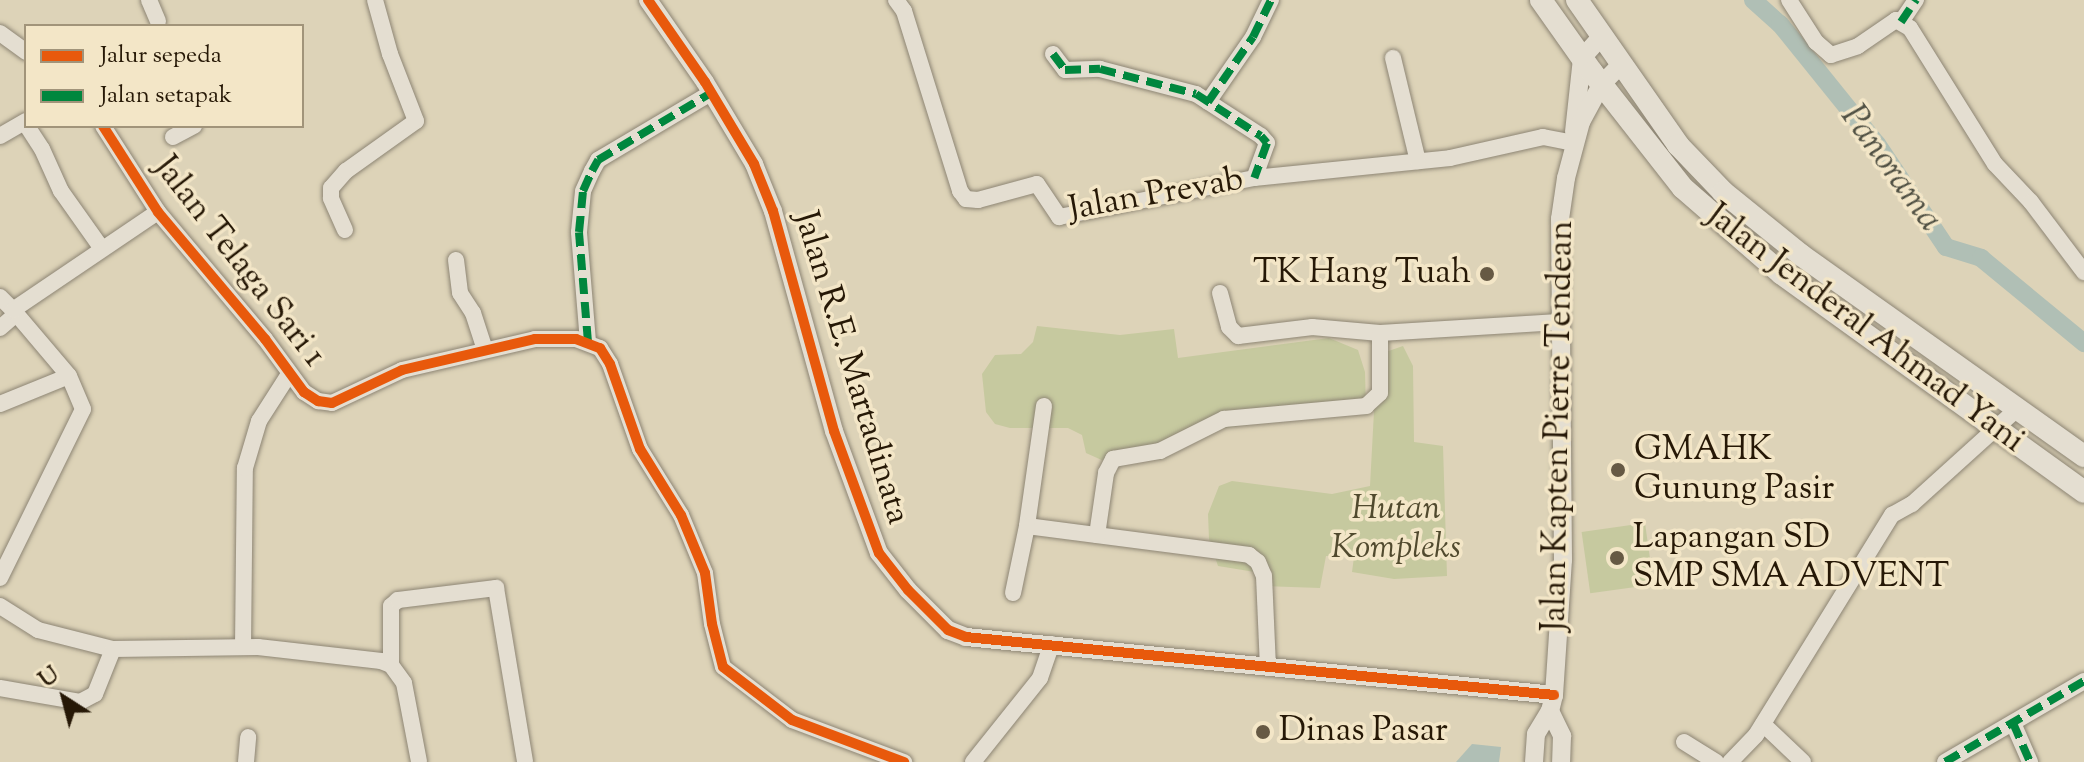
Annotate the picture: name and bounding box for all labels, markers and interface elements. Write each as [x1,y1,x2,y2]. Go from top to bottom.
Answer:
legend [24,24,304,128]
text: Jalur sepeda [100,39,222,73]
text: Jalan setapak [100,79,232,113]
water label: Panorama [1830,97,1950,241]
street label: Jalan Telaga Sari 1 [144,149,334,375]
street label: Jalan Prevab [1066,160,1246,230]
street label: Jalan Jenderal Ahmad Yani [1698,196,2032,462]
street label: Jalan R.E. Martadinata [784,207,918,529]
street label: Jalan Kapten Pierre Tendean [1535,220,1583,632]
place label: TK Hang Tuah [1253,254,1471,294]
marker: TK Hang Tuah [1478,265,1496,283]
place label: GMAHK Gunung Pasir [1634,430,1834,510]
marker: GMAHK Gunung Pasir [1609,461,1627,479]
park label: Hutan Kompleks [1331,489,1461,568]
place label: Lapangan SD SMP SMA ADVENT [1633,518,1949,598]
marker: Lapangan SD SMP SMA ADVENT [1608,549,1626,567]
north arrow [24,658,104,738]
text: U [33,660,67,697]
place label: Dinas Pasar [1279,712,1448,752]
marker: Dinas Pasar [1254,723,1272,741]

